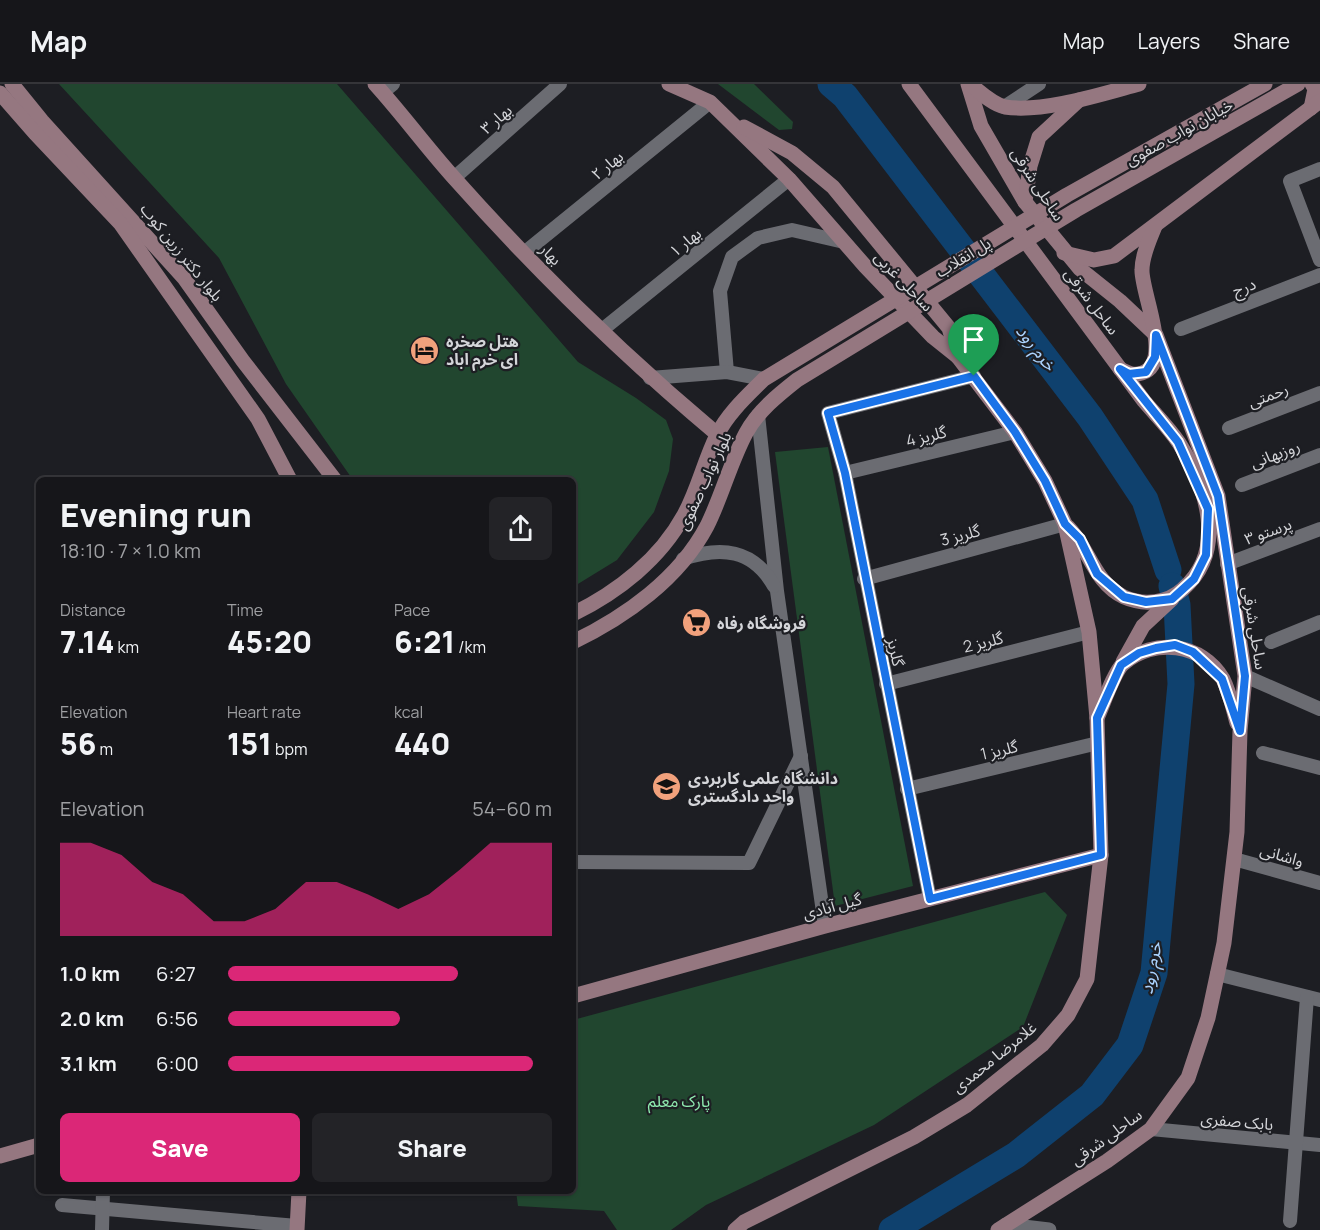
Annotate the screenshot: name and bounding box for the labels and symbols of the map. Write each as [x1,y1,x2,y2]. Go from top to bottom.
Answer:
street label: خیابان نواب صفوی [1121,93,1237,171]
street label: بهار ۳ [475,99,517,139]
street label: ساحلی شرقی [1006,143,1070,225]
street label: بهار ۲ [586,145,628,185]
street label: بلوار دکتر زرین کوب [136,198,228,306]
street label: بهار ۱ [664,222,706,262]
street label: پل انقلاب [931,232,995,282]
street label: بهار [534,237,567,270]
street label: ساحلی غربی [870,246,938,316]
street label: ساحل شرقی [1059,263,1125,339]
street label: درج [1229,272,1260,303]
pin [948,314,999,376]
water label: خرم رود [1009,319,1063,378]
place label: هتل صخره ای خرم اباد [446,330,519,371]
hotel icon: هتل صخره ای خرم اباد [409,334,441,366]
street label: رحمتی [1245,377,1291,413]
street label: گلریز 4 [903,420,949,452]
street label: بلوار نواب صفوی [672,428,736,534]
street label: روزبهانی [1247,434,1303,474]
street label: پرستو ۳ [1241,512,1295,550]
street label: گلریز 3 [938,519,983,551]
street label: ساحلی شرقی [1238,585,1272,671]
supermarket icon: فروشگاه رفاه [680,607,712,639]
place label: فروشگاه رفاه [717,612,806,634]
street label: گلریز 2 [961,626,1006,658]
street label: گلریز [882,635,910,669]
street label: گلریز 1 [978,735,1020,765]
place label: دانشگاه علمی کاربردی واحد دادگستری [688,767,838,807]
school or university icon: دانشگاه علمی کاربردی واحد دادگستری [651,771,683,803]
street label: واشانی [1258,838,1306,872]
street label: گیل آبادی [800,888,864,924]
water label: خرم رود [1133,939,1170,996]
street label: غلامرضا محمدی [947,1016,1041,1098]
park label: پارک معلم [648,1090,710,1114]
street label: ساحلی شرقی [1066,1103,1146,1171]
street label: بابک صفری [1200,1107,1274,1135]

